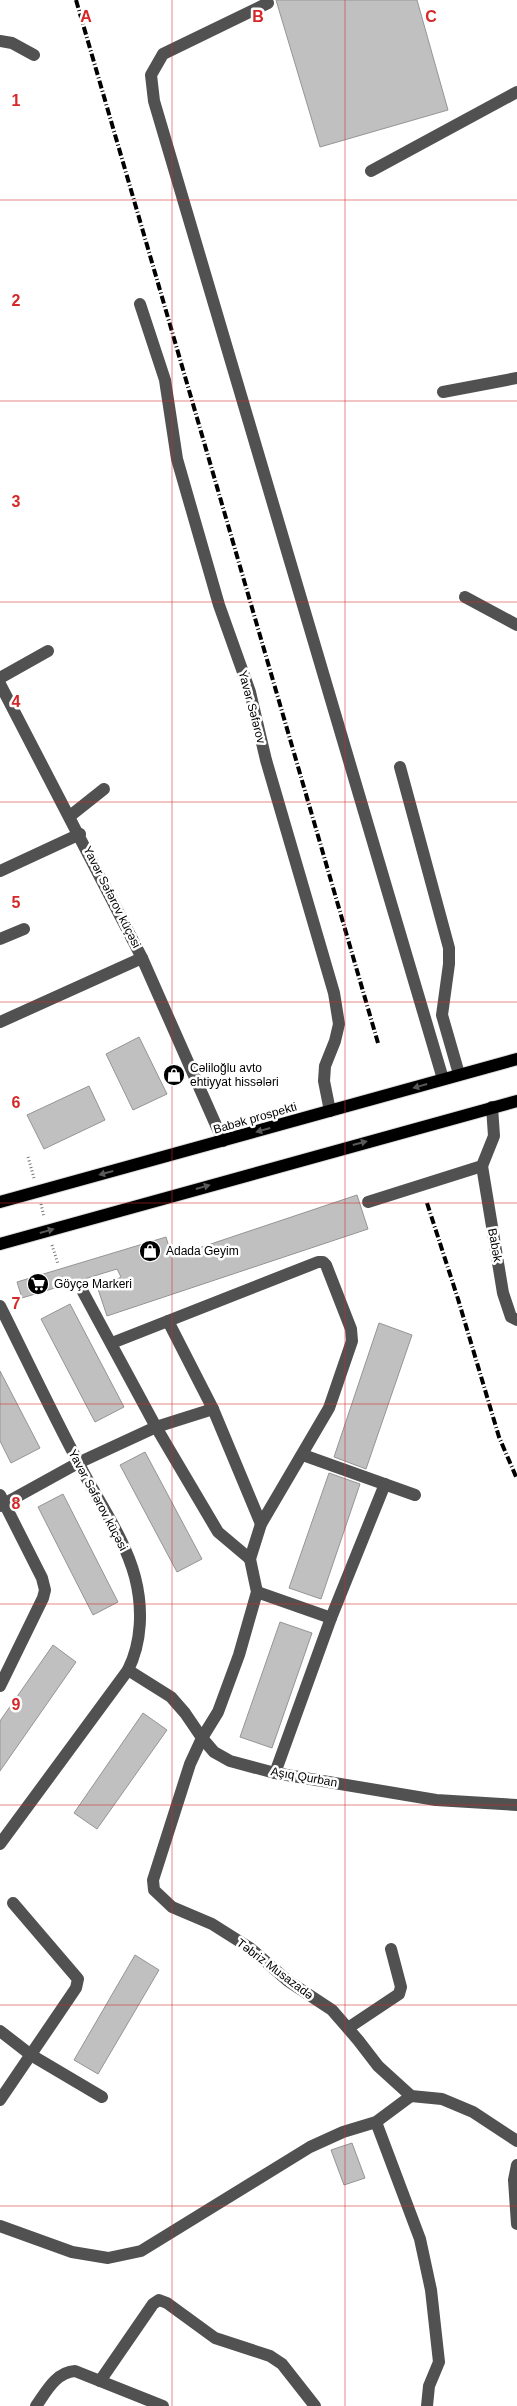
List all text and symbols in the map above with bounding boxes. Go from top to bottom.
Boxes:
text: A [80,8,92,25]
text: B [252,8,264,25]
text: C [425,8,437,25]
text: 1 [12,92,21,109]
text: 2 [12,292,21,309]
text: 3 [12,493,21,510]
street label: Yavər Səfərov [236,669,268,745]
text: 4 [12,693,21,710]
street label: Yavər Səfərov küçəsi [80,844,144,950]
text: 5 [12,894,21,911]
place label: Cəliloğlu avto ehtiyyat hissələri [190,1061,279,1089]
shop icon: Cəliloğlu avto ehtiyyat hissələri [162,1063,186,1087]
one-way arrow [412,1082,427,1090]
text: 6 [12,1094,21,1111]
street label: Babək prospekti [212,1099,298,1137]
one-way arrow [256,1127,271,1135]
one-way arrow [353,1139,368,1147]
one-way arrow [99,1169,114,1177]
one-way arrow [196,1182,211,1190]
one-way arrow [39,1226,54,1234]
street label: Babək [485,1227,505,1264]
shop icon: Adada Geyim [138,1239,162,1263]
place label: Adada Geyim [166,1244,239,1258]
supermarket icon: Göyçə Markeri [26,1272,50,1296]
place label: Göyçə Markeri [54,1277,132,1291]
text: 7 [12,1295,21,1312]
street label: Yavər Səfərov küçəsi [65,1447,131,1553]
text: 8 [12,1495,21,1512]
text: 9 [12,1696,21,1713]
street label: Aşıq Qurban [270,1764,338,1790]
street label: Təbriz Musazadə [234,1936,316,2002]

